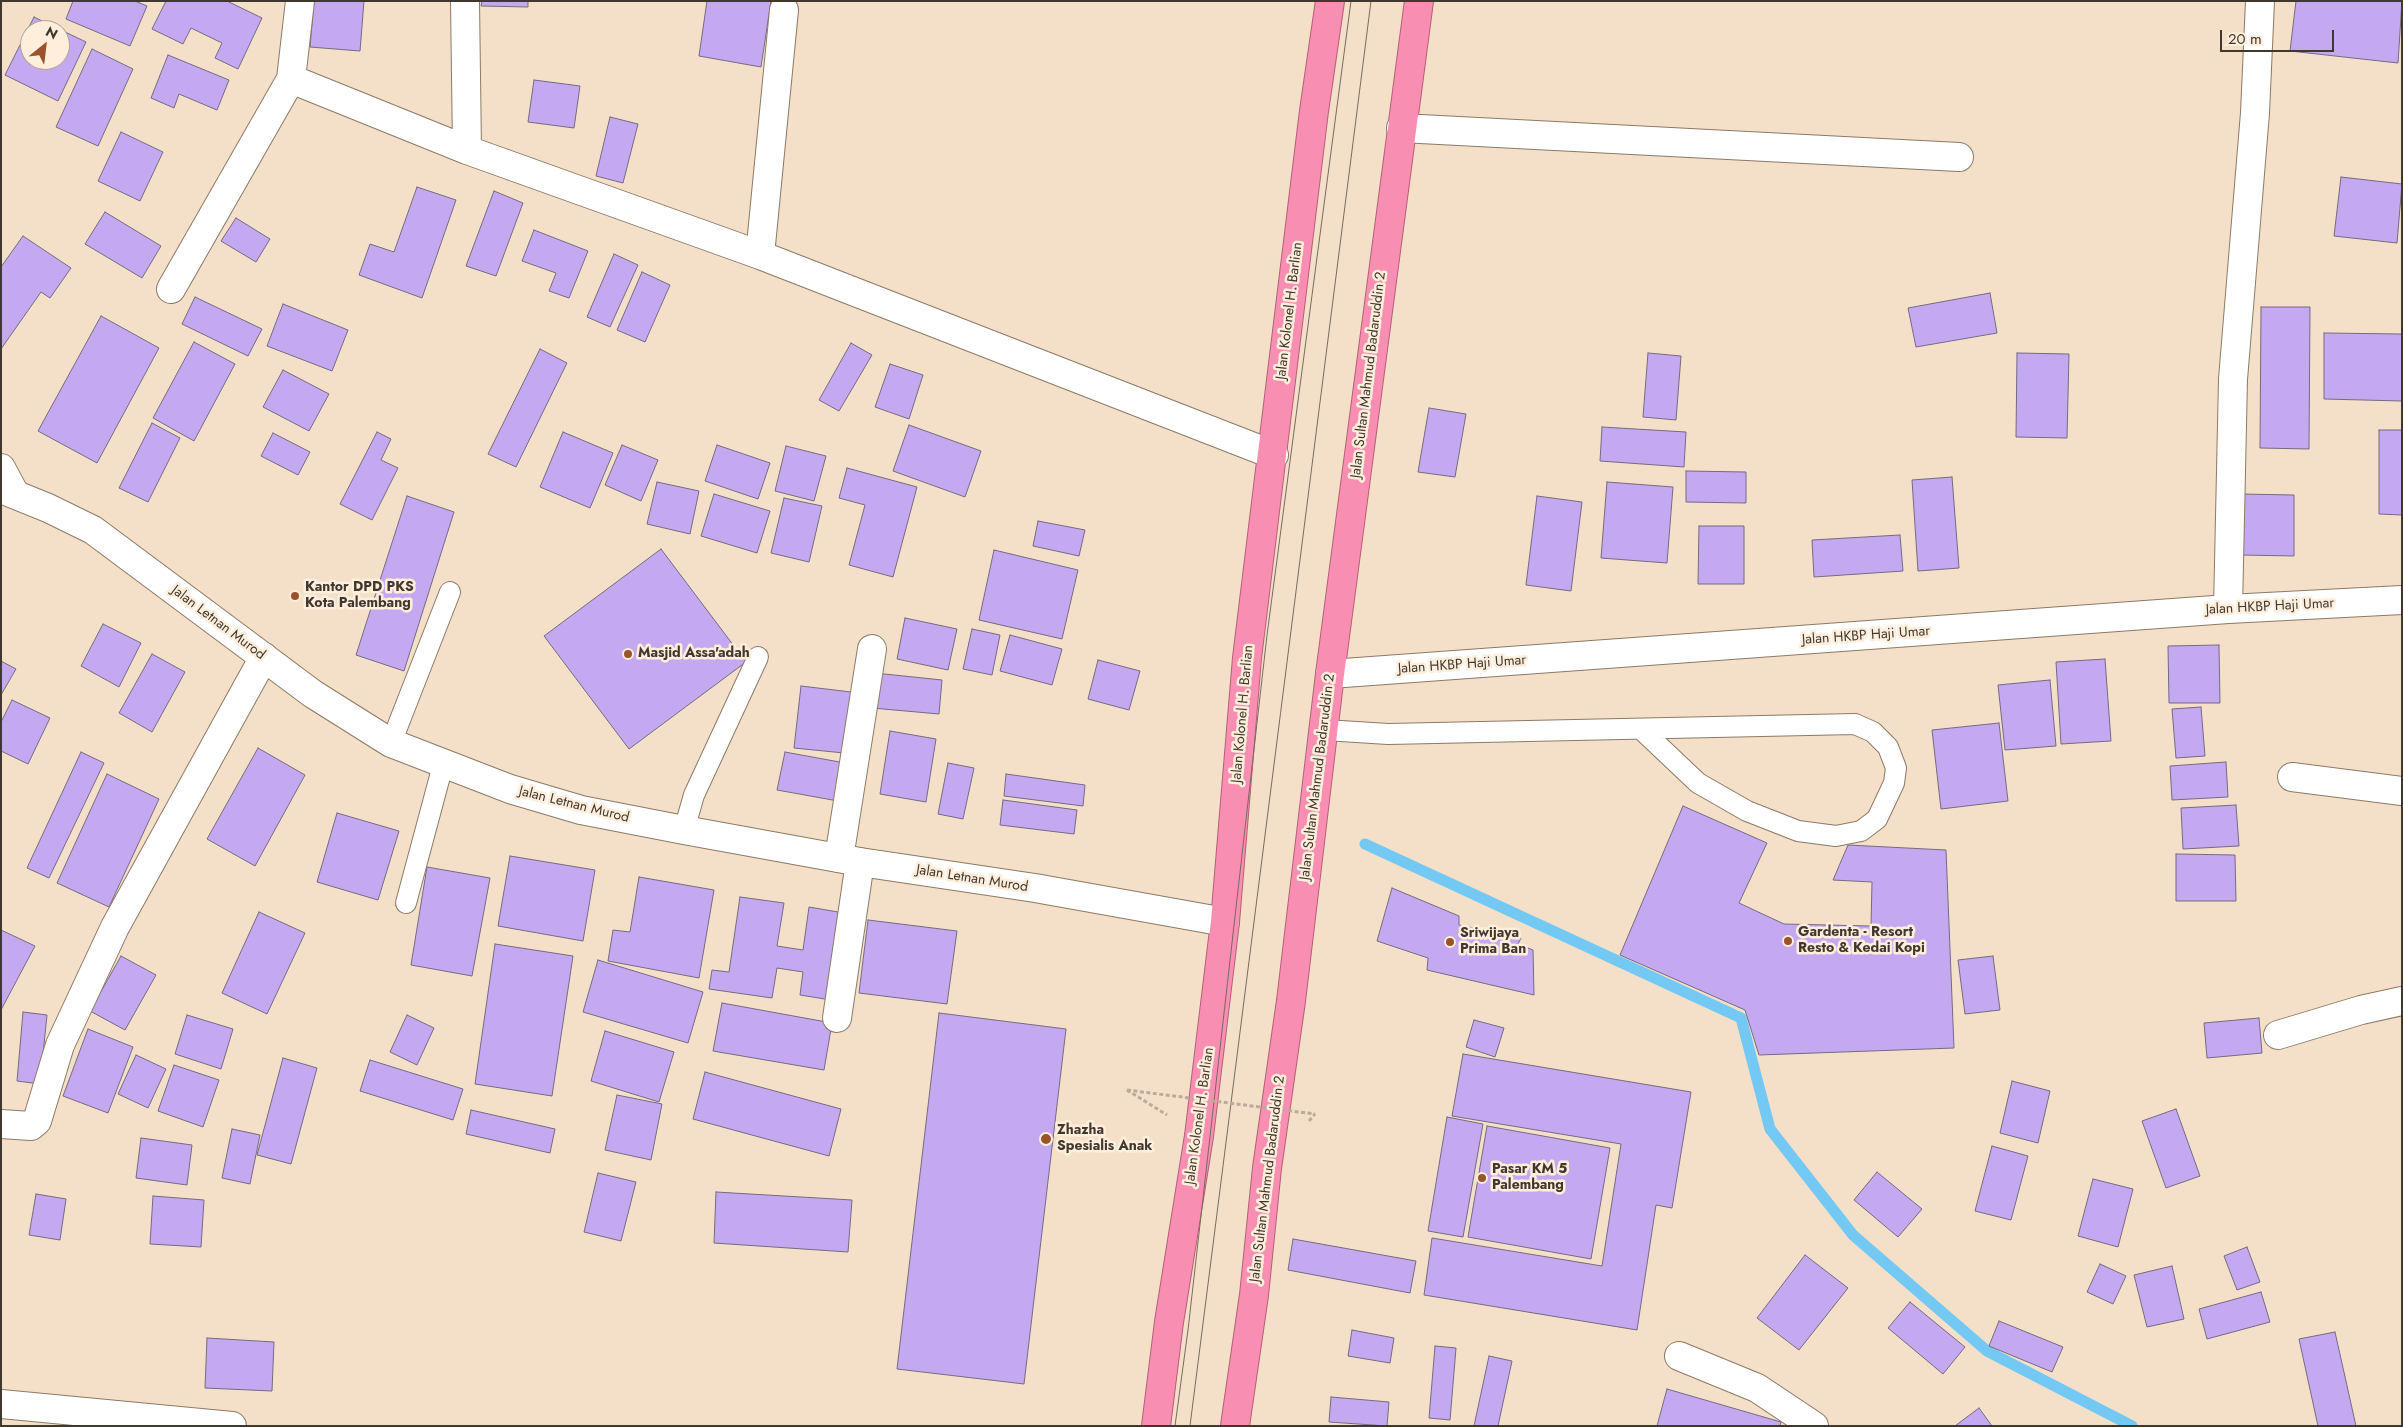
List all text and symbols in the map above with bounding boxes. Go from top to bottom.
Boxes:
north arrow [20,20,70,70]
scale bar [2223,20,2337,52]
text: N [42,21,62,44]
text: 20 m [2228,28,2262,50]
street label: Jalan Kolonel H. Barlian [1273,241,1307,381]
street label: Jalan Sultan Mahmud Badaruddin 2 [1348,271,1390,479]
place label: Kantor DPD PKS Kota Palembang [305,580,414,612]
street label: Jalan Letnan Murod [168,582,268,664]
marker: Kantor DPD PKS Kota Palembang [289,590,301,602]
street label: Jalan HKBP Haji Umar [2205,595,2335,619]
street label: Jalan HKBP Haji Umar [1801,623,1931,649]
street label: Jalan Kolonel H. Barlian [1229,644,1257,784]
place label: Masjid Assa'adah [638,646,750,662]
marker: Masjid Assa'adah [622,648,634,660]
street label: Jalan HKBP Haji Umar [1397,652,1527,678]
street label: Jalan Sultan Mahmud Badaruddin 2 [1297,673,1339,881]
street label: Jalan Letnan Murod [517,783,631,827]
street label: Jalan Letnan Murod [915,862,1029,896]
place label: Gardenta - Resort Resto & Kedai Kopi [1798,925,1925,958]
place label: Sriwijaya Prima Ban [1460,926,1526,959]
marker: Gardenta - Resort Resto & Kedai Kopi [1782,935,1794,947]
marker: Sriwijaya Prima Ban [1444,936,1456,948]
street label: Jalan Kolonel H. Barlian [1182,1046,1218,1186]
street label: Jalan Sultan Mahmud Badaruddin 2 [1247,1075,1289,1283]
place label: Zhazha Spesialis Anak [1057,1123,1152,1156]
marker: Zhazha Spesialis Anak [1039,1132,1053,1146]
place label: Pasar KM 5 Palembang [1492,1162,1567,1194]
marker: Pasar KM 5 Palembang [1476,1172,1488,1184]

